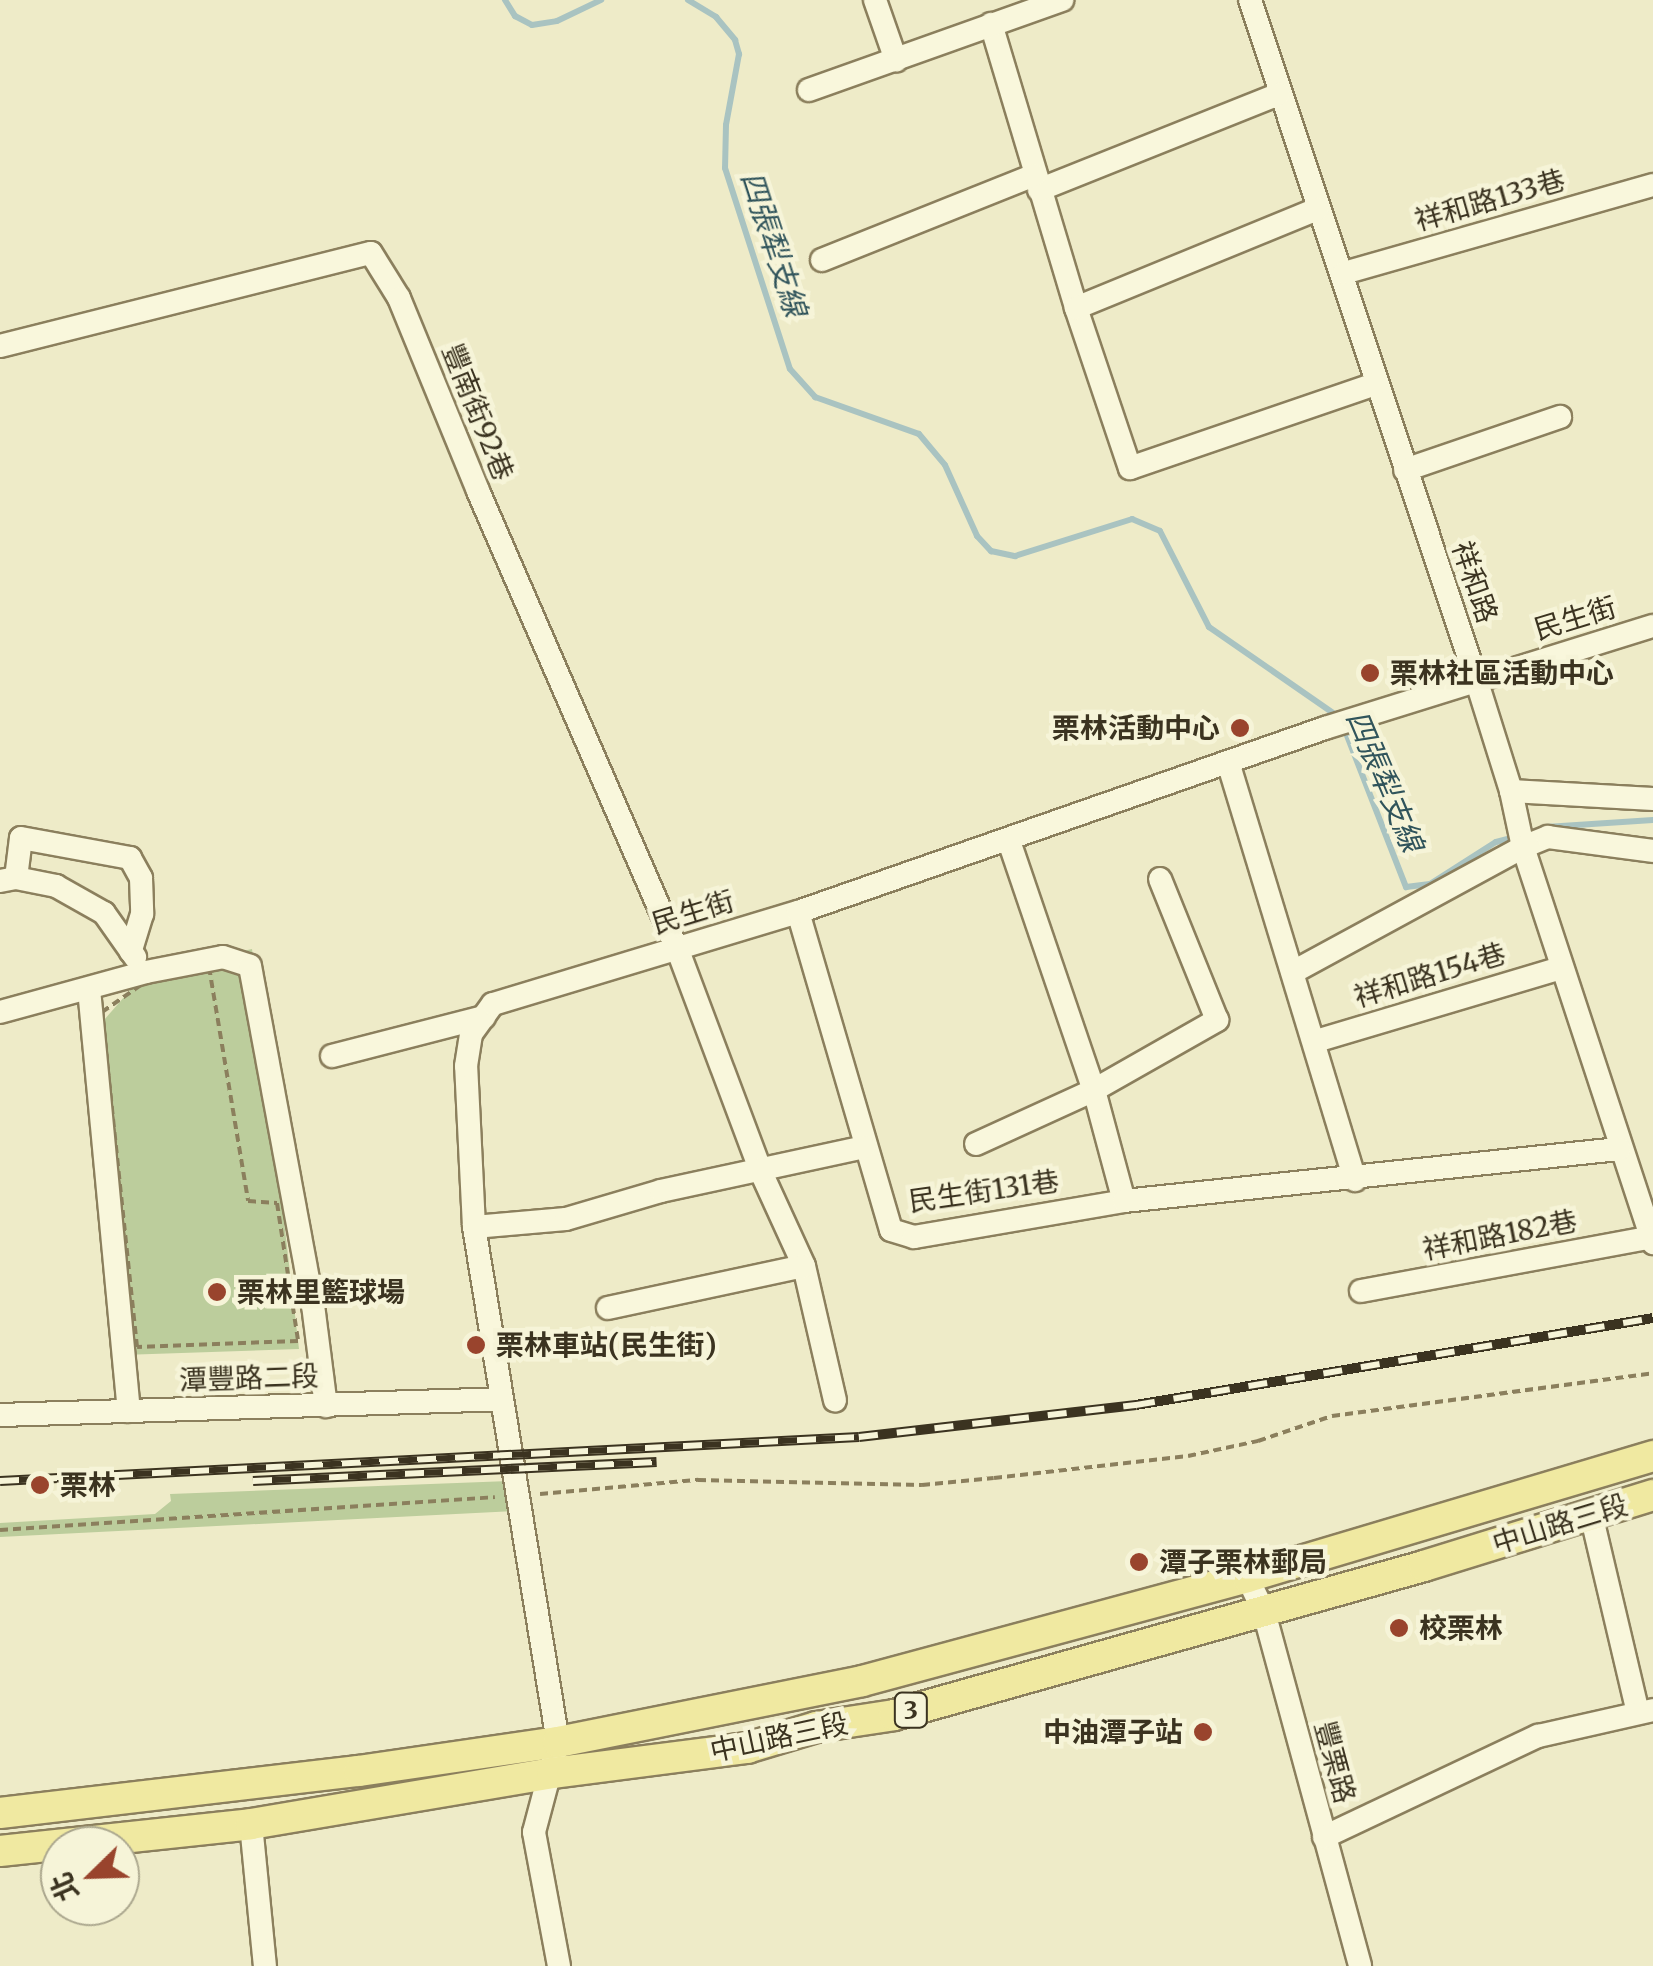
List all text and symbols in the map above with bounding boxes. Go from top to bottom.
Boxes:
street label: 祥和路133巷 [1411,163,1569,237]
water label: 四張犁支線 [734,167,814,321]
street label: 豐南街92巷 [435,339,521,485]
street label: 祥和路 [1445,537,1505,627]
street label: 民生街 [1530,590,1620,646]
place label: 栗林社區活動中心 [1390,656,1614,690]
marker: 栗林社區活動中心 [1359,662,1381,684]
water label: 四張犁支線 [1339,705,1431,857]
place label: 栗林活動中心 [1052,711,1220,745]
marker: 栗林活動中心 [1229,717,1251,739]
street label: 民生街 [648,884,738,940]
street label: 祥和路154巷 [1350,936,1510,1014]
street label: 民生街131巷 [907,1164,1061,1218]
street label: 祥和路182巷 [1420,1204,1580,1266]
place label: 栗林里籃球場 [237,1275,405,1309]
marker: 栗林里籃球場 [206,1281,228,1303]
place label: 栗林車站(民生街) [496,1328,717,1362]
marker: 栗林車站(民生街) [465,1334,487,1356]
street label: 潭豐路二段 [178,1359,320,1397]
place label: 栗林 [60,1468,116,1502]
marker: 栗林 [29,1474,51,1496]
street label: 中山路三段 [1488,1487,1632,1561]
place label: 潭子栗林郵局 [1159,1545,1327,1579]
marker: 潭子栗林郵局 [1128,1551,1150,1573]
place label: 校栗林 [1419,1611,1503,1645]
marker: 校栗林 [1388,1617,1410,1639]
road number: 3 [894,1690,928,1730]
street label: 中山路三段 [707,1706,851,1768]
place label: 中油潭子站 [1043,1715,1183,1749]
street label: 豐栗路 [1308,1717,1362,1807]
marker: 中油潭子站 [1192,1721,1214,1743]
north arrow [40,1826,140,1926]
text: 北 [42,1867,86,1907]

